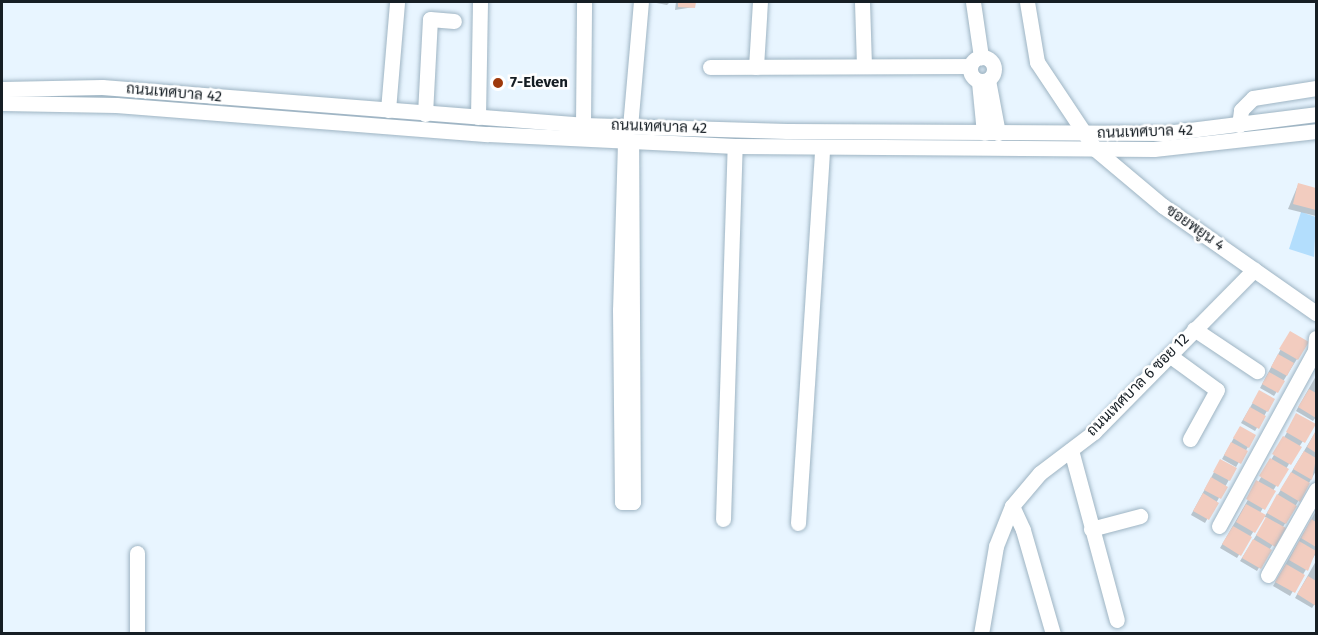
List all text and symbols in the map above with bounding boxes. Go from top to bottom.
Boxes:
place label: 7-Eleven [510,74,568,92]
marker: 7-Eleven [491,76,505,90]
street label: ถนนเทศบาล 42 [125,80,223,106]
street label: ถนนเทศบาล 42 [611,116,707,138]
street label: ถนนเทศบาล 42 [1097,121,1193,143]
street label: ซอยพยูน 4 [1162,201,1228,255]
street label: ถนนเทศบาล 6 ซอย 12 [1083,330,1193,440]

